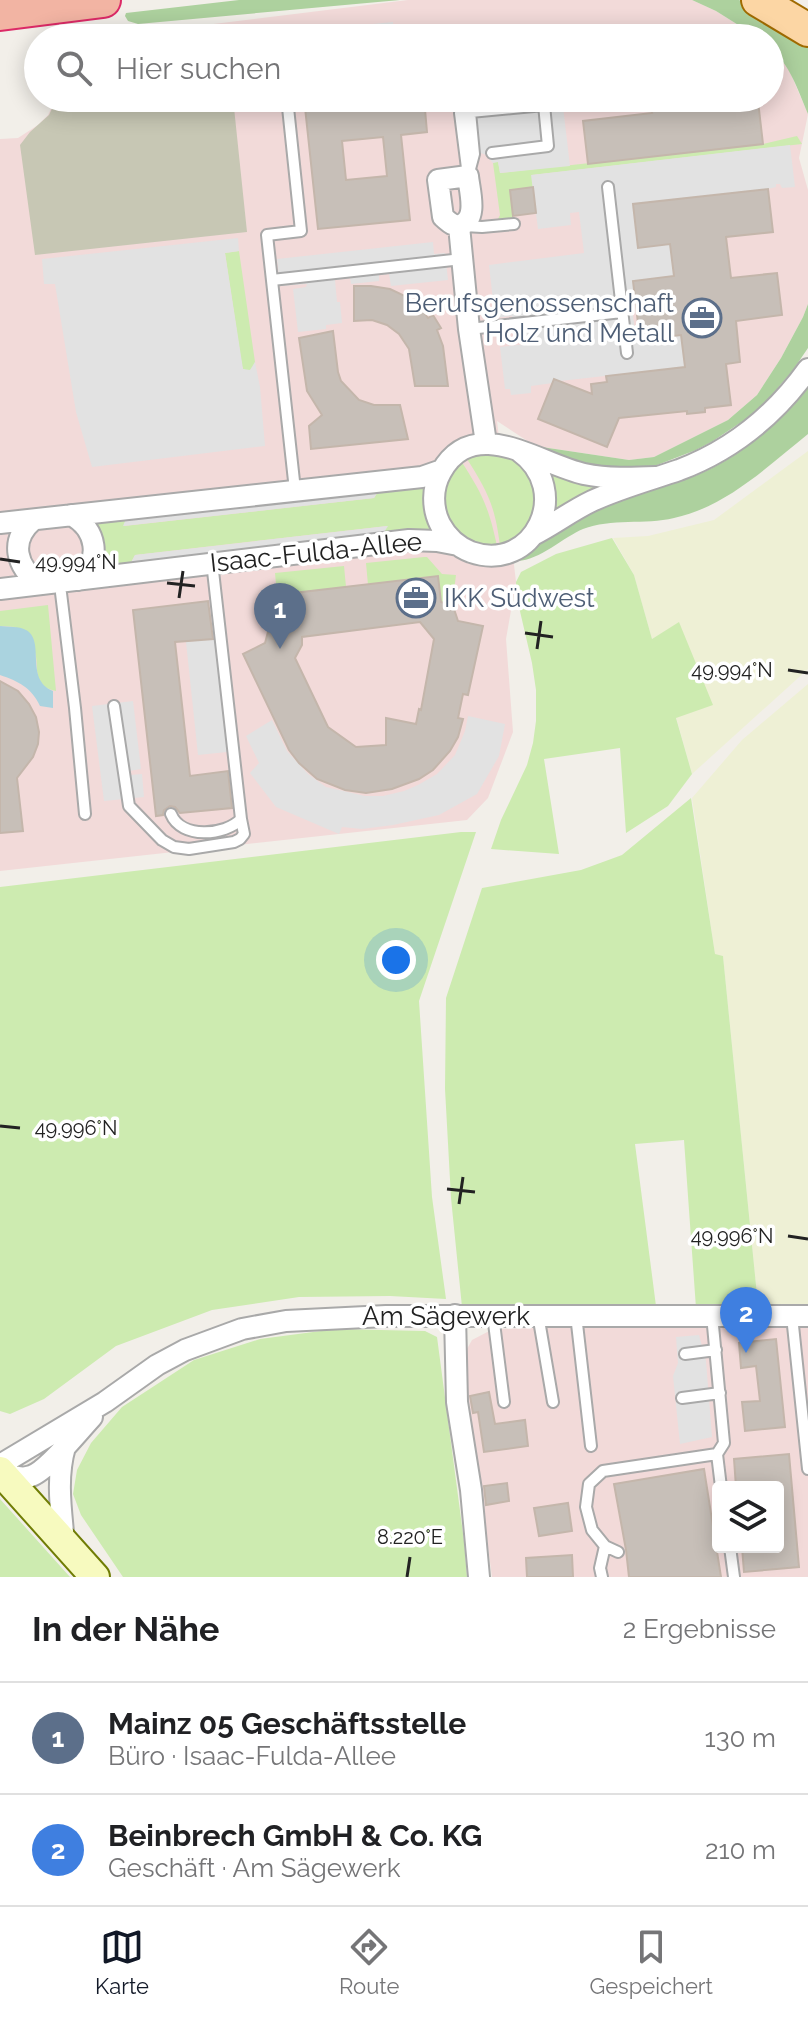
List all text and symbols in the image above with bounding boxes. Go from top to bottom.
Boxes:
search box [24,24,784,112]
icon: search [52,46,96,90]
text: Hier suchen [116,51,281,86]
place label: Berufsgenossenschaft Holz und Metall [405,288,675,348]
office icon: Berufsgenossenschaft Holz und Metall [681,297,723,339]
street label: Isaac-Fulda-Allee [209,526,423,578]
text: 49.994°N [35,550,117,574]
office icon: IKK Südwest [395,577,437,619]
pin: 1 [254,583,306,649]
place label: IKK Südwest [444,583,595,613]
text: 49.994°N [691,658,773,682]
your location [376,940,416,980]
text: 49.996°N [35,1116,117,1140]
text: 49.996°N [691,1224,773,1248]
pin: 2 [720,1287,772,1353]
street label: Am Sägewerk [362,1301,530,1331]
map controls [712,1481,784,1553]
button: layers [712,1481,784,1553]
text: 8.220°E [377,1525,443,1549]
text: In der Nähe [32,1609,219,1649]
text: 2 Ergebnisse [623,1614,776,1644]
text: Mainz 05 Geschäftsstelle [108,1706,466,1741]
text: 1 [52,1723,64,1753]
text: 130 m [705,1723,776,1753]
text: Büro · Isaac-Fulda-Allee [108,1741,396,1771]
text: Beinbrech GmbH & Co. KG [108,1818,482,1853]
text: 2 [51,1835,65,1865]
text: 210 m [705,1835,776,1865]
text: Geschäft · Am Sägewerk [108,1853,400,1883]
tab: Karte [95,1925,149,1999]
tab: Route [339,1925,399,1999]
tab: Gespeichert [589,1925,713,1999]

